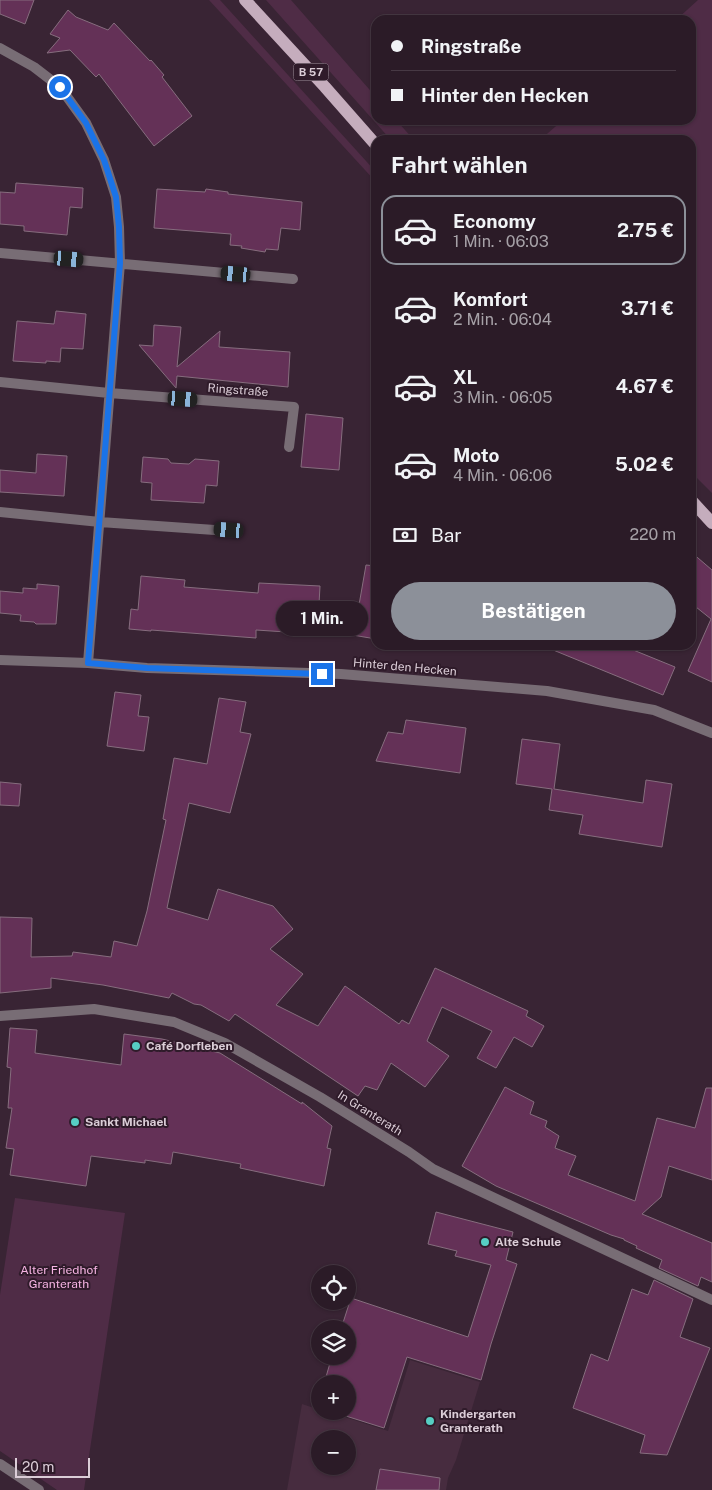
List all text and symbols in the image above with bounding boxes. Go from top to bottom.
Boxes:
text: Ringstraße [421,35,521,57]
road number: B 57 [294,64,328,80]
route start [49,76,71,98]
text: Hinter den Hecken [421,84,589,106]
text: Fahrt wählen [391,152,528,178]
icon: car [393,208,438,253]
text: Economy [453,210,536,232]
text: 2.75 € [617,219,674,241]
text: 1 Min. · 06:03 [453,232,549,251]
car [53,250,84,268]
car [220,265,251,283]
icon: car [393,286,438,331]
text: Komfort [453,288,528,310]
text: 3.71 € [621,297,674,319]
text: 2 Min. · 06:04 [453,310,552,329]
icon: car [393,364,438,409]
text: XL [453,366,478,388]
text: 4.67 € [616,375,674,397]
street label: Ringstraße [207,381,269,399]
text: 3 Min. · 06:05 [453,388,553,407]
car [167,390,198,408]
icon: car [393,442,438,487]
text: Moto [453,444,499,466]
text: 5.02 € [615,453,674,475]
text: 4 Min. · 06:06 [453,466,552,485]
car [213,521,244,539]
icon: cash [391,521,419,549]
text: Bar [431,524,462,546]
text: 220 m [629,525,676,544]
button: Bestätigen [391,582,676,640]
callout: 1 Min. [276,602,368,636]
text: 1 Min. [300,609,344,628]
street label: Hinter den Hecken [353,655,457,679]
route end [311,663,333,685]
place label: Café Dorfleben [146,1039,233,1053]
marker: Café Dorfleben [130,1040,142,1052]
street label: In Granterath [335,1088,405,1138]
place label: Sankt Michael [85,1115,167,1129]
marker: Sankt Michael [69,1116,81,1128]
place label: Alte Schule [495,1235,561,1249]
marker: Alte Schule [479,1236,491,1248]
park label: Alter Friedhof Granterath [20,1263,98,1291]
map controls [311,1265,356,1475]
button: locate [311,1265,356,1310]
button: layers [311,1320,356,1365]
button: + [311,1375,356,1420]
place label: Kindergarten Granterath [440,1407,516,1435]
marker: Kindergarten Granterath [424,1415,436,1427]
button: − [311,1430,356,1475]
scale bar [15,1455,90,1478]
text: 20 m [22,1459,54,1475]

